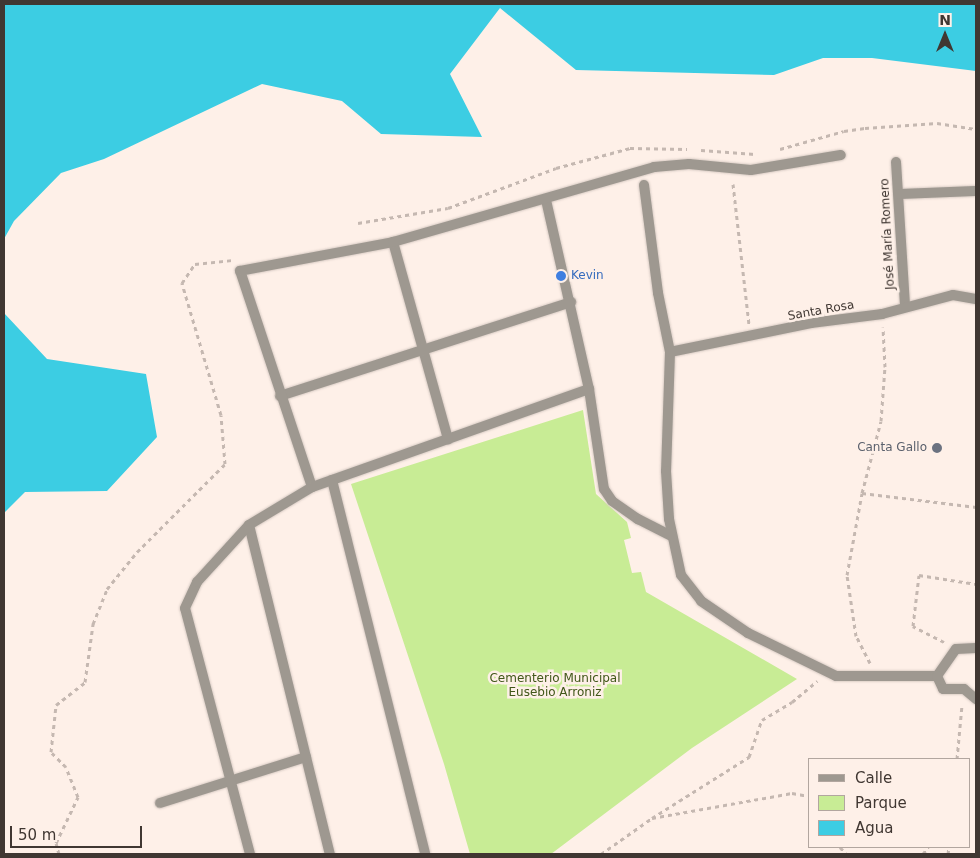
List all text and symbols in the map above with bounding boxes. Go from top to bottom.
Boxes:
north arrow [920,10,970,60]
text: N [939,12,951,28]
street label: José María Romero [878,178,898,290]
place label: Kevin [571,269,604,283]
marker: Kevin [555,270,567,282]
street label: Santa Rosa [787,298,855,324]
place label: Canta Gallo [857,441,927,455]
marker: Canta Gallo [931,442,943,454]
park label: Cementerio Municipal Eusebio Arroniz [489,672,621,700]
legend [808,758,970,848]
text: Calle [855,769,892,787]
text: Parque [855,794,907,812]
scale bar [12,816,145,848]
text: Agua [855,819,893,837]
text: 50 m [18,826,56,844]

